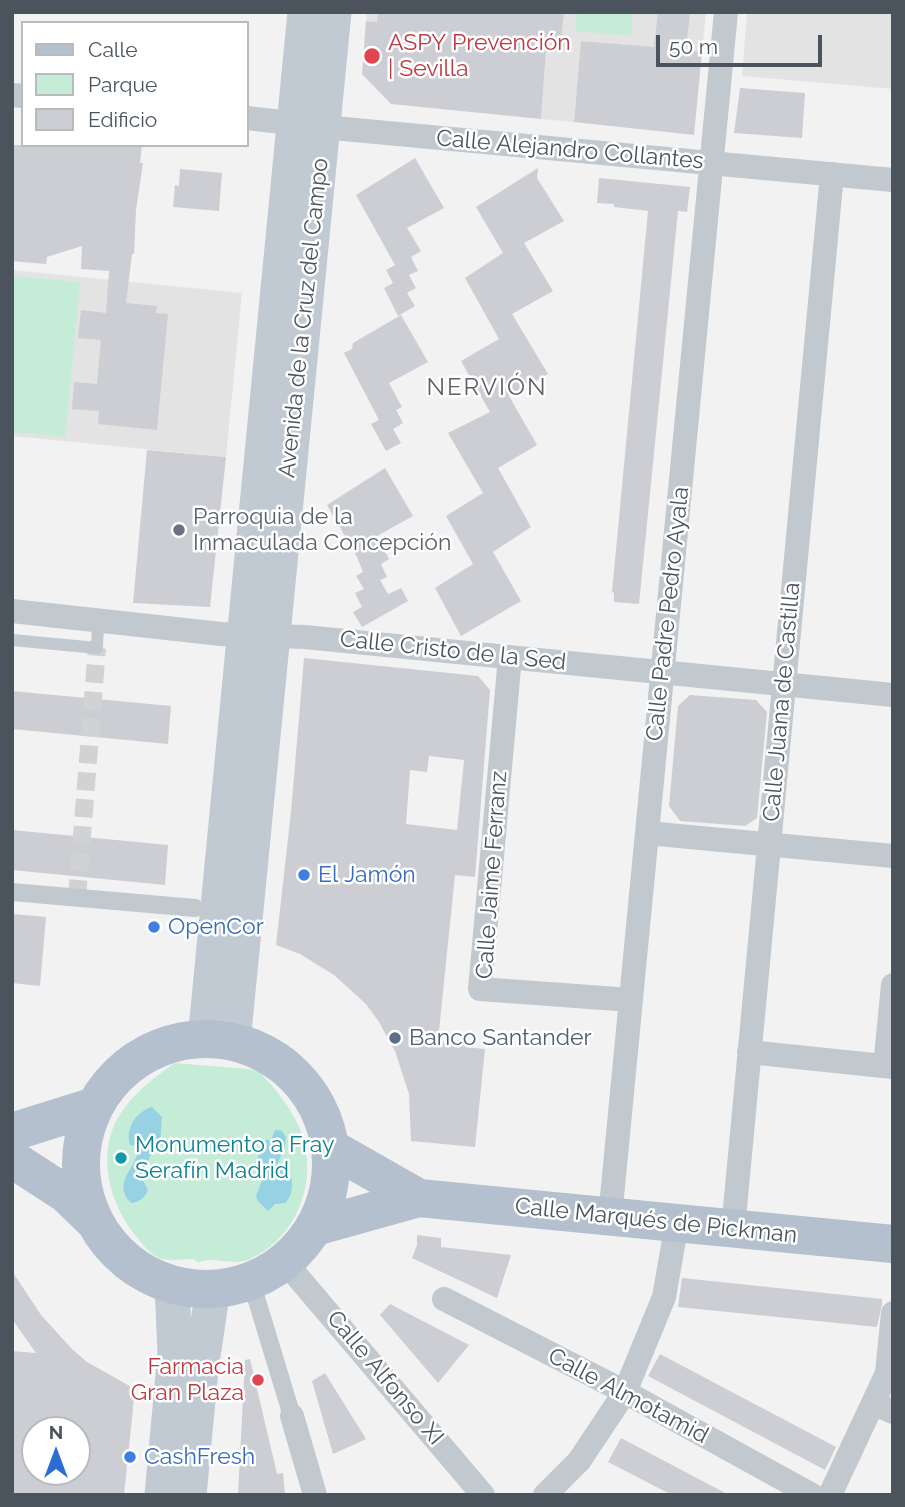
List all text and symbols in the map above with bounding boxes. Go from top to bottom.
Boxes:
legend [21,21,248,147]
scale bar [660,21,826,65]
place label: ASPY Prevención | Sevilla [388,29,571,83]
text: 50 m [669,34,718,59]
text: Calle [88,37,138,62]
marker: ASPY Prevención | Sevilla [362,46,382,66]
text: Parque [88,72,157,97]
text: Edificio [88,107,157,132]
street label: Calle Alejandro Collantes [435,125,705,175]
street label: Avenida de la Cruz del Campo [273,157,335,479]
district label: NERVIÓN [427,374,547,402]
street label: Calle Padre Pedro Ayala [641,485,695,743]
place label: Parroquia de la Inmaculada Concepción [193,503,451,557]
marker: Parroquia de la Inmaculada Concepción [171,522,187,538]
street label: Calle Juana de Castilla [758,581,806,823]
street label: Calle Cristo de la Sed [339,625,567,677]
street label: Calle Jaime Ferranz [471,770,513,980]
place label: El Jamón [318,861,416,889]
marker: El Jamón [296,867,312,883]
place label: OpenCor [168,913,264,941]
marker: OpenCor [146,919,162,935]
place label: Banco Santander [409,1024,592,1052]
marker: Banco Santander [387,1030,403,1046]
place label: Monumento a Fray Serafín Madrid [135,1131,334,1185]
marker: Monumento a Fray Serafín Madrid [113,1150,129,1166]
street label: Calle Marqués de Pickman [513,1192,799,1250]
street label: Calle Alfonso XI [321,1305,449,1451]
street label: Calle Almotamid [543,1342,713,1450]
place label: Farmacia Gran Plaza [131,1353,244,1407]
marker: Farmacia Gran Plaza [250,1372,266,1388]
north arrow [21,1416,91,1486]
text: N [49,1421,63,1443]
place label: CashFresh [144,1443,255,1471]
marker: CashFresh [122,1449,138,1465]

